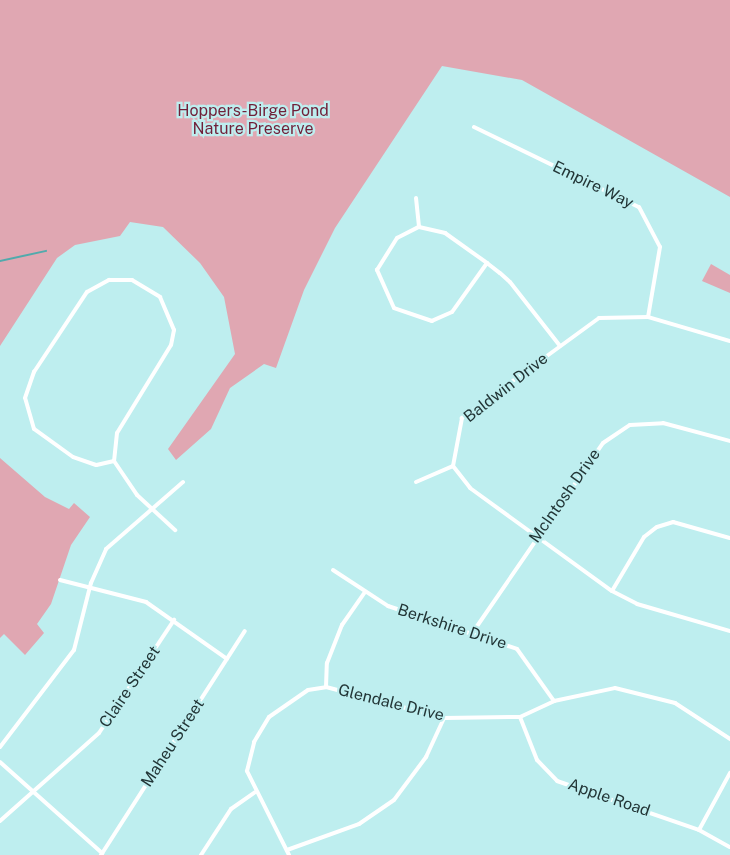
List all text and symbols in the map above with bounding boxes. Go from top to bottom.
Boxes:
park label: Hoppers-Birge Pond Nature Preserve [177,101,329,139]
street label: Empire Way [549,157,637,213]
street label: Baldwin Drive [460,349,552,427]
street label: McIntosh Drive [525,445,605,547]
street label: Berkshire Drive [395,600,509,654]
street label: Claire Street [96,642,164,732]
street label: Glendale Drive [336,681,446,725]
street label: Maheu Street [137,695,209,791]
street label: Apple Road [565,775,653,821]

